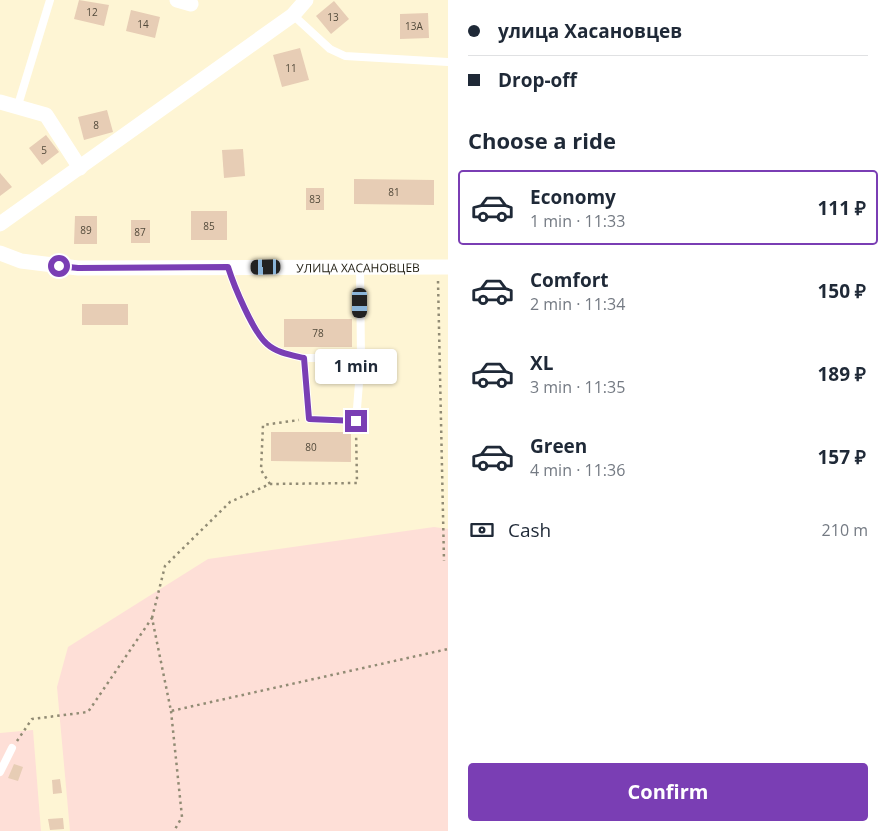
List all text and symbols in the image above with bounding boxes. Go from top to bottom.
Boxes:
house number: 12 [86,5,98,19]
house number: 13 [327,10,339,24]
house number: 14 [137,17,149,31]
text: улица Хасановцев [498,18,682,44]
house number: 13А [405,19,424,33]
house number: 11 [285,61,297,75]
text: Drop-off [498,67,577,93]
house number: 8 [93,118,99,132]
text: Choose a ride [468,125,616,155]
house number: 5 [41,143,47,157]
text: Economy [530,184,616,210]
house number: 81 [388,185,400,199]
icon: car [470,185,515,230]
house number: 83 [309,192,321,206]
text: 111 ₽ [817,195,866,221]
text: 1 min · 11:33 [530,210,625,232]
house number: 85 [203,219,215,233]
house number: 89 [80,223,92,237]
house number: 87 [134,225,146,239]
route start [48,255,70,277]
car [250,259,281,275]
street label: УЛИЦА ХАСАНОВЦЕВ [296,259,420,276]
text: Comfort [530,267,609,293]
icon: car [470,268,515,313]
text: 150 ₽ [817,278,866,304]
car [352,288,367,318]
text: 2 min · 11:34 [530,293,625,315]
house number: 78 [312,326,324,340]
callout: 1 min [315,348,397,384]
text: XL [530,350,553,376]
icon: car [470,351,515,396]
text: 1 min [334,355,378,377]
text: 189 ₽ [817,361,866,387]
text: 3 min · 11:35 [530,376,625,398]
route end [345,410,367,432]
text: Green [530,433,587,459]
icon: car [470,434,515,479]
house number: 80 [305,440,317,454]
text: 157 ₽ [817,444,866,470]
text: 4 min · 11:36 [530,459,625,481]
icon: cash [468,516,496,544]
text: Cash [508,517,551,543]
text: 210 m [822,519,868,541]
button: Confirm [468,763,868,821]

